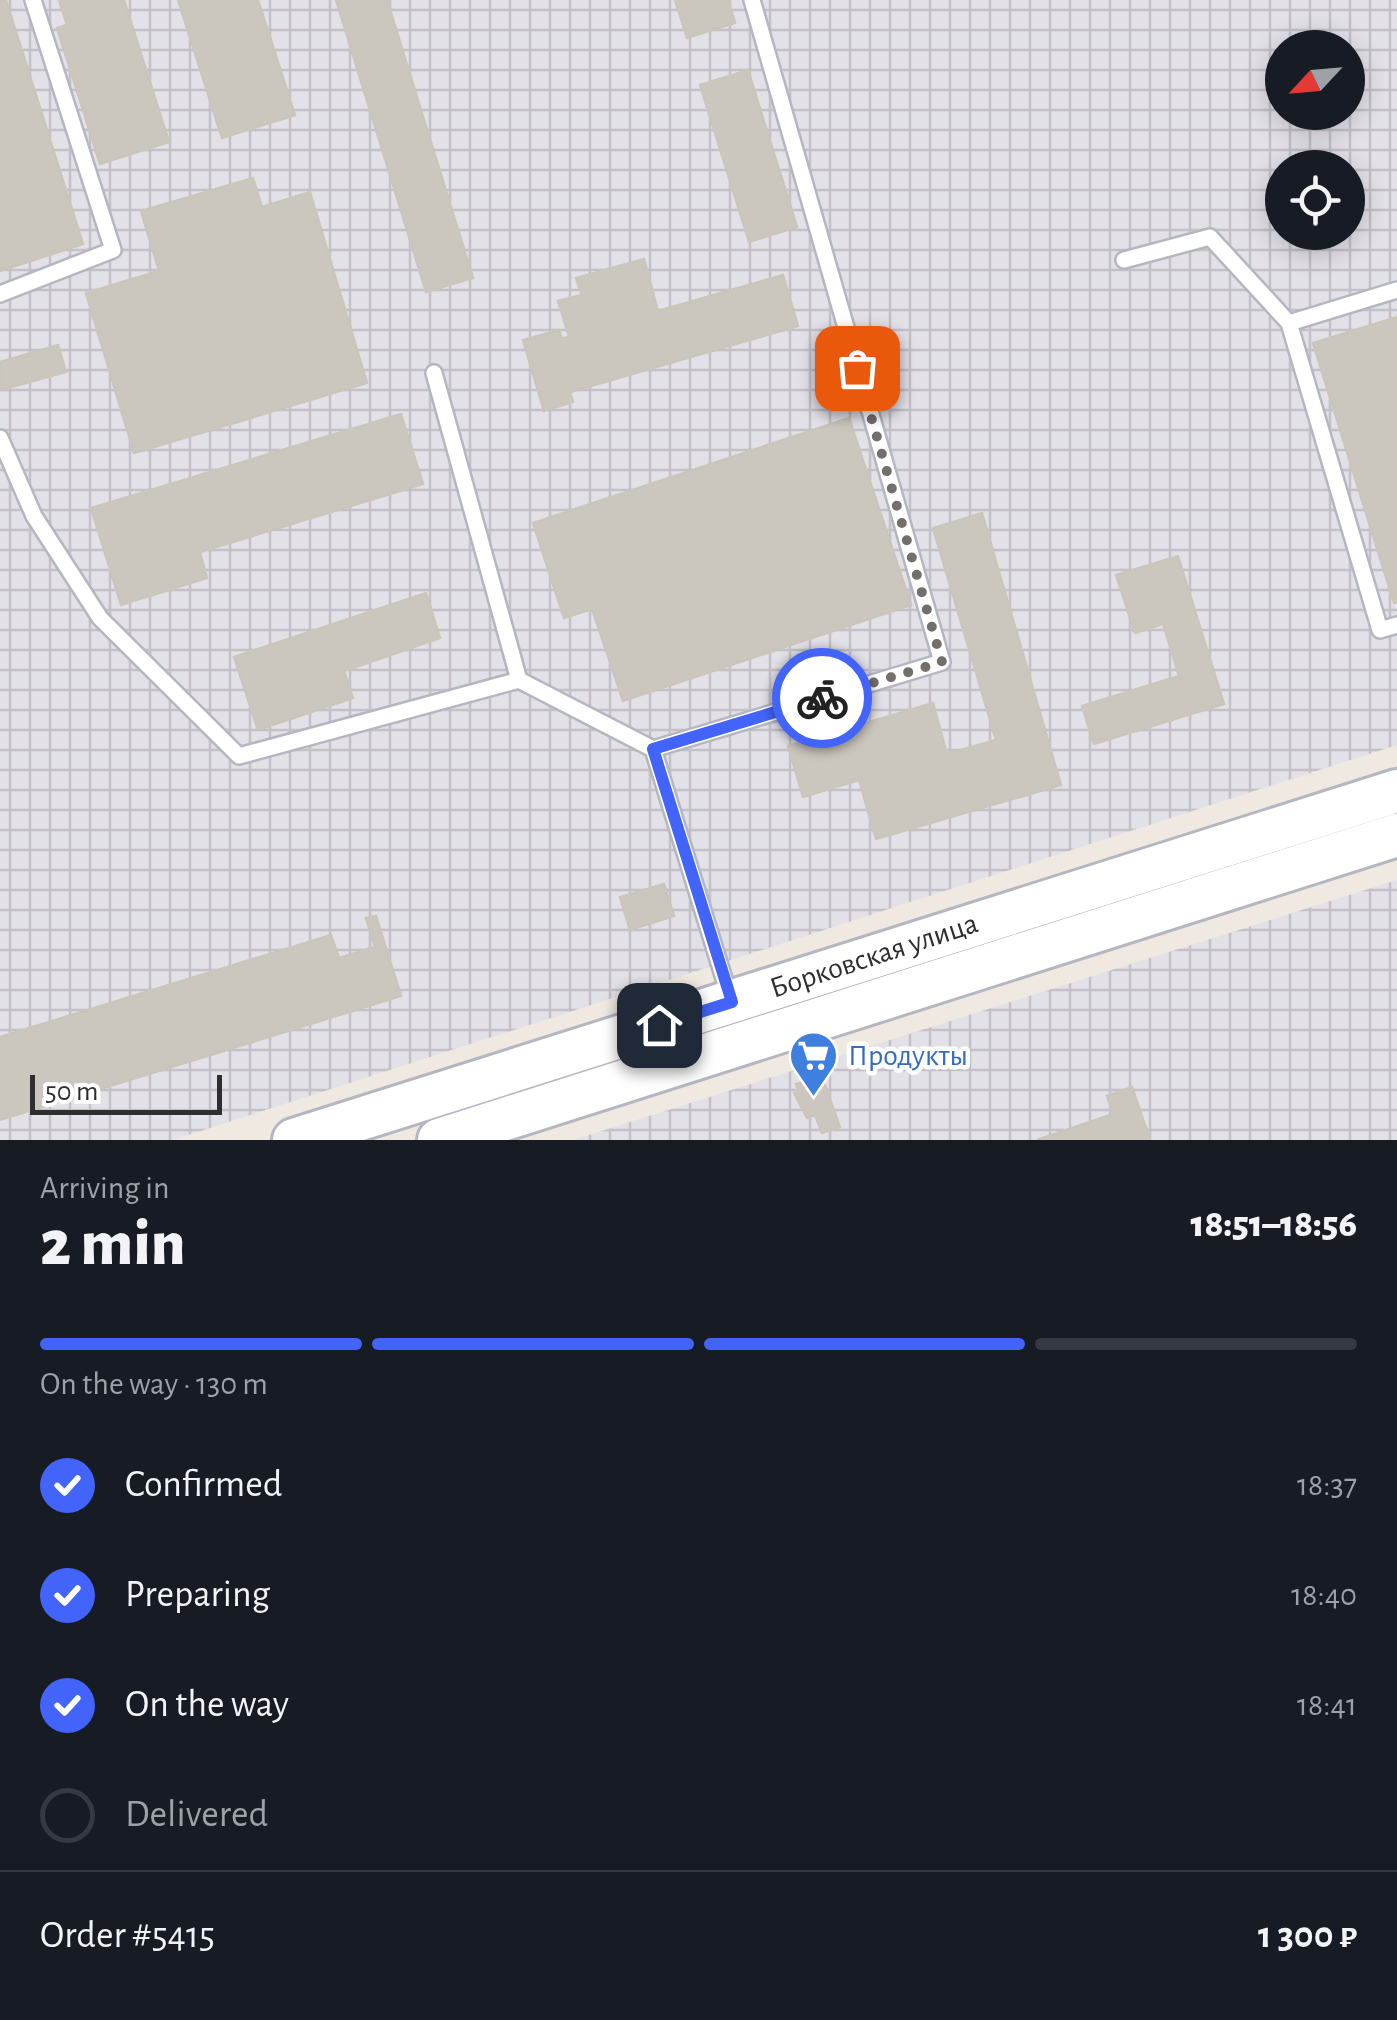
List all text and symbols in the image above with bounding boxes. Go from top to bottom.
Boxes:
north arrow [1265,30,1365,130]
map controls [1265,30,1365,250]
button: locate [1265,150,1365,250]
pin [815,326,900,411]
icon: bag [830,341,885,396]
courier [772,648,872,748]
icon: bike [795,671,850,726]
street label: Борковская улица [766,908,982,1004]
pin [617,983,702,1068]
icon: home [632,998,687,1053]
supermarket icon: Продукты [787,1030,839,1098]
place label: Продукты [848,1041,968,1071]
scale bar [30,1070,222,1114]
text: 50 m [45,1078,99,1106]
text: Arriving in [40,1172,169,1204]
text: 18:51–18:56 [1190,1206,1357,1244]
text: 2 min [40,1212,186,1277]
text: On the way · 130 m [40,1368,268,1400]
icon: check [40,1458,95,1513]
text: Confirmed [125,1466,282,1504]
text: 18:37 [1297,1469,1357,1501]
icon: check [40,1568,95,1623]
text: Preparing [125,1576,270,1614]
text: 18:40 [1291,1579,1357,1611]
icon: check [40,1678,95,1733]
text: On the way [125,1686,289,1724]
text: 18:41 [1297,1689,1357,1721]
text: Delivered [125,1796,268,1834]
text: Order #5415 [40,1917,215,1955]
text: 1 300 ₽ [1258,1917,1357,1955]

